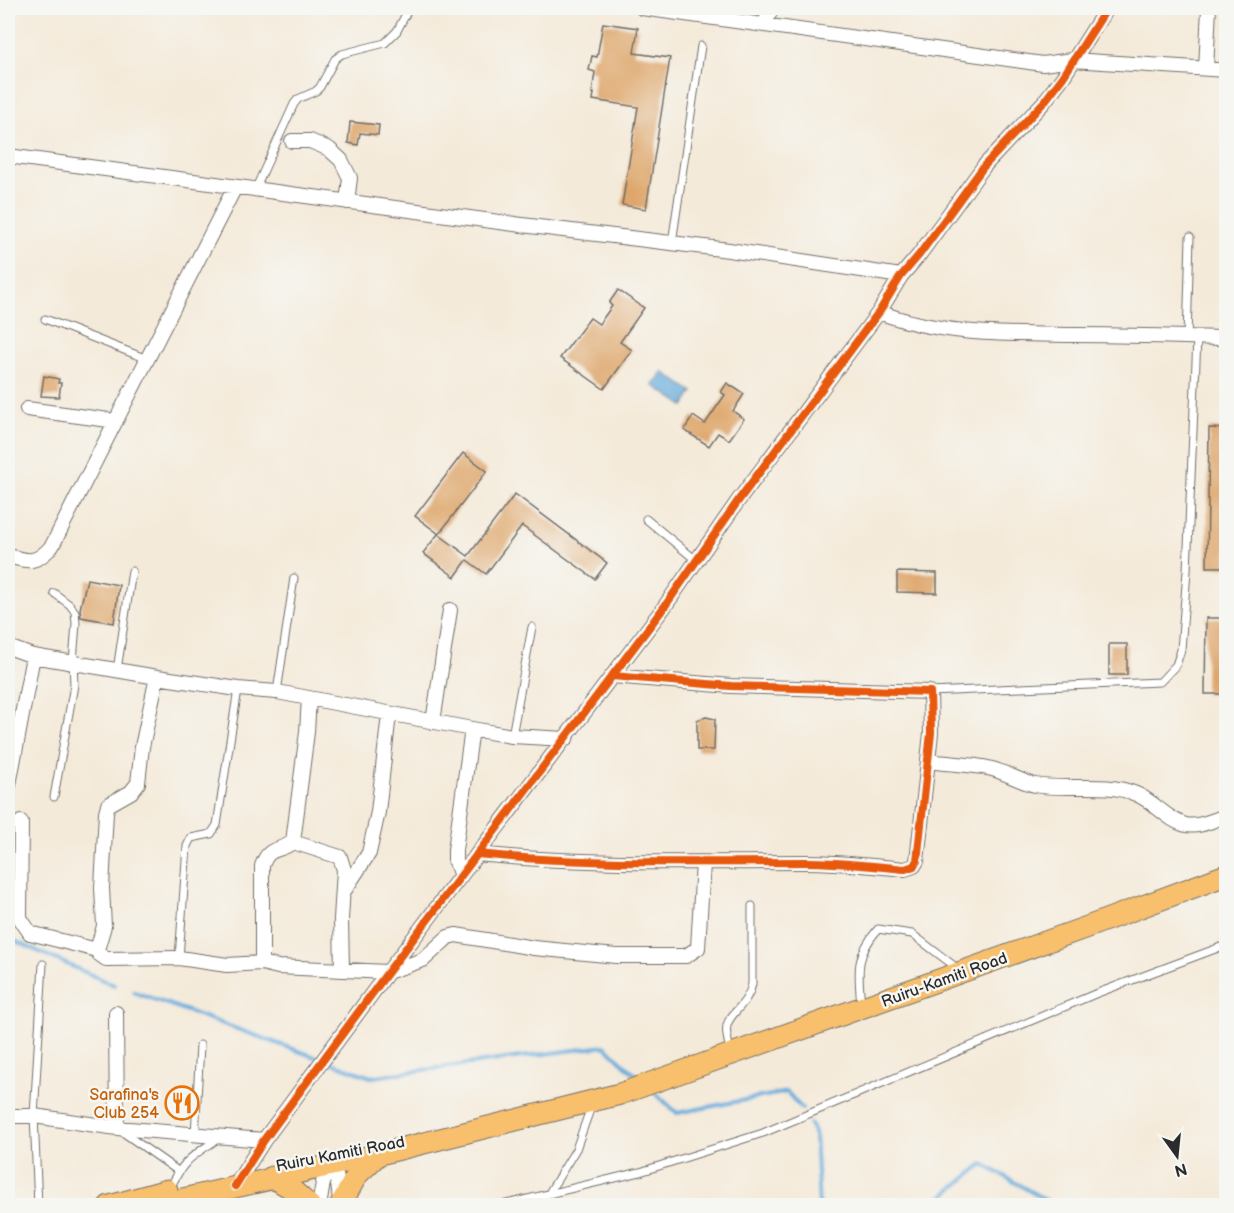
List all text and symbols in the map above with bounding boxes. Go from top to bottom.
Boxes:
street label: Ruiru-Kamiti Road [879,949,1010,1012]
restaurant icon: Sarafina's Club 254 [164,1085,200,1121]
place label: Sarafina's Club 254 [89,1086,159,1123]
north arrow [1147,1126,1207,1186]
street label: Ruiru Kamiti Road [274,1133,406,1176]
text: N [1172,1158,1189,1180]

